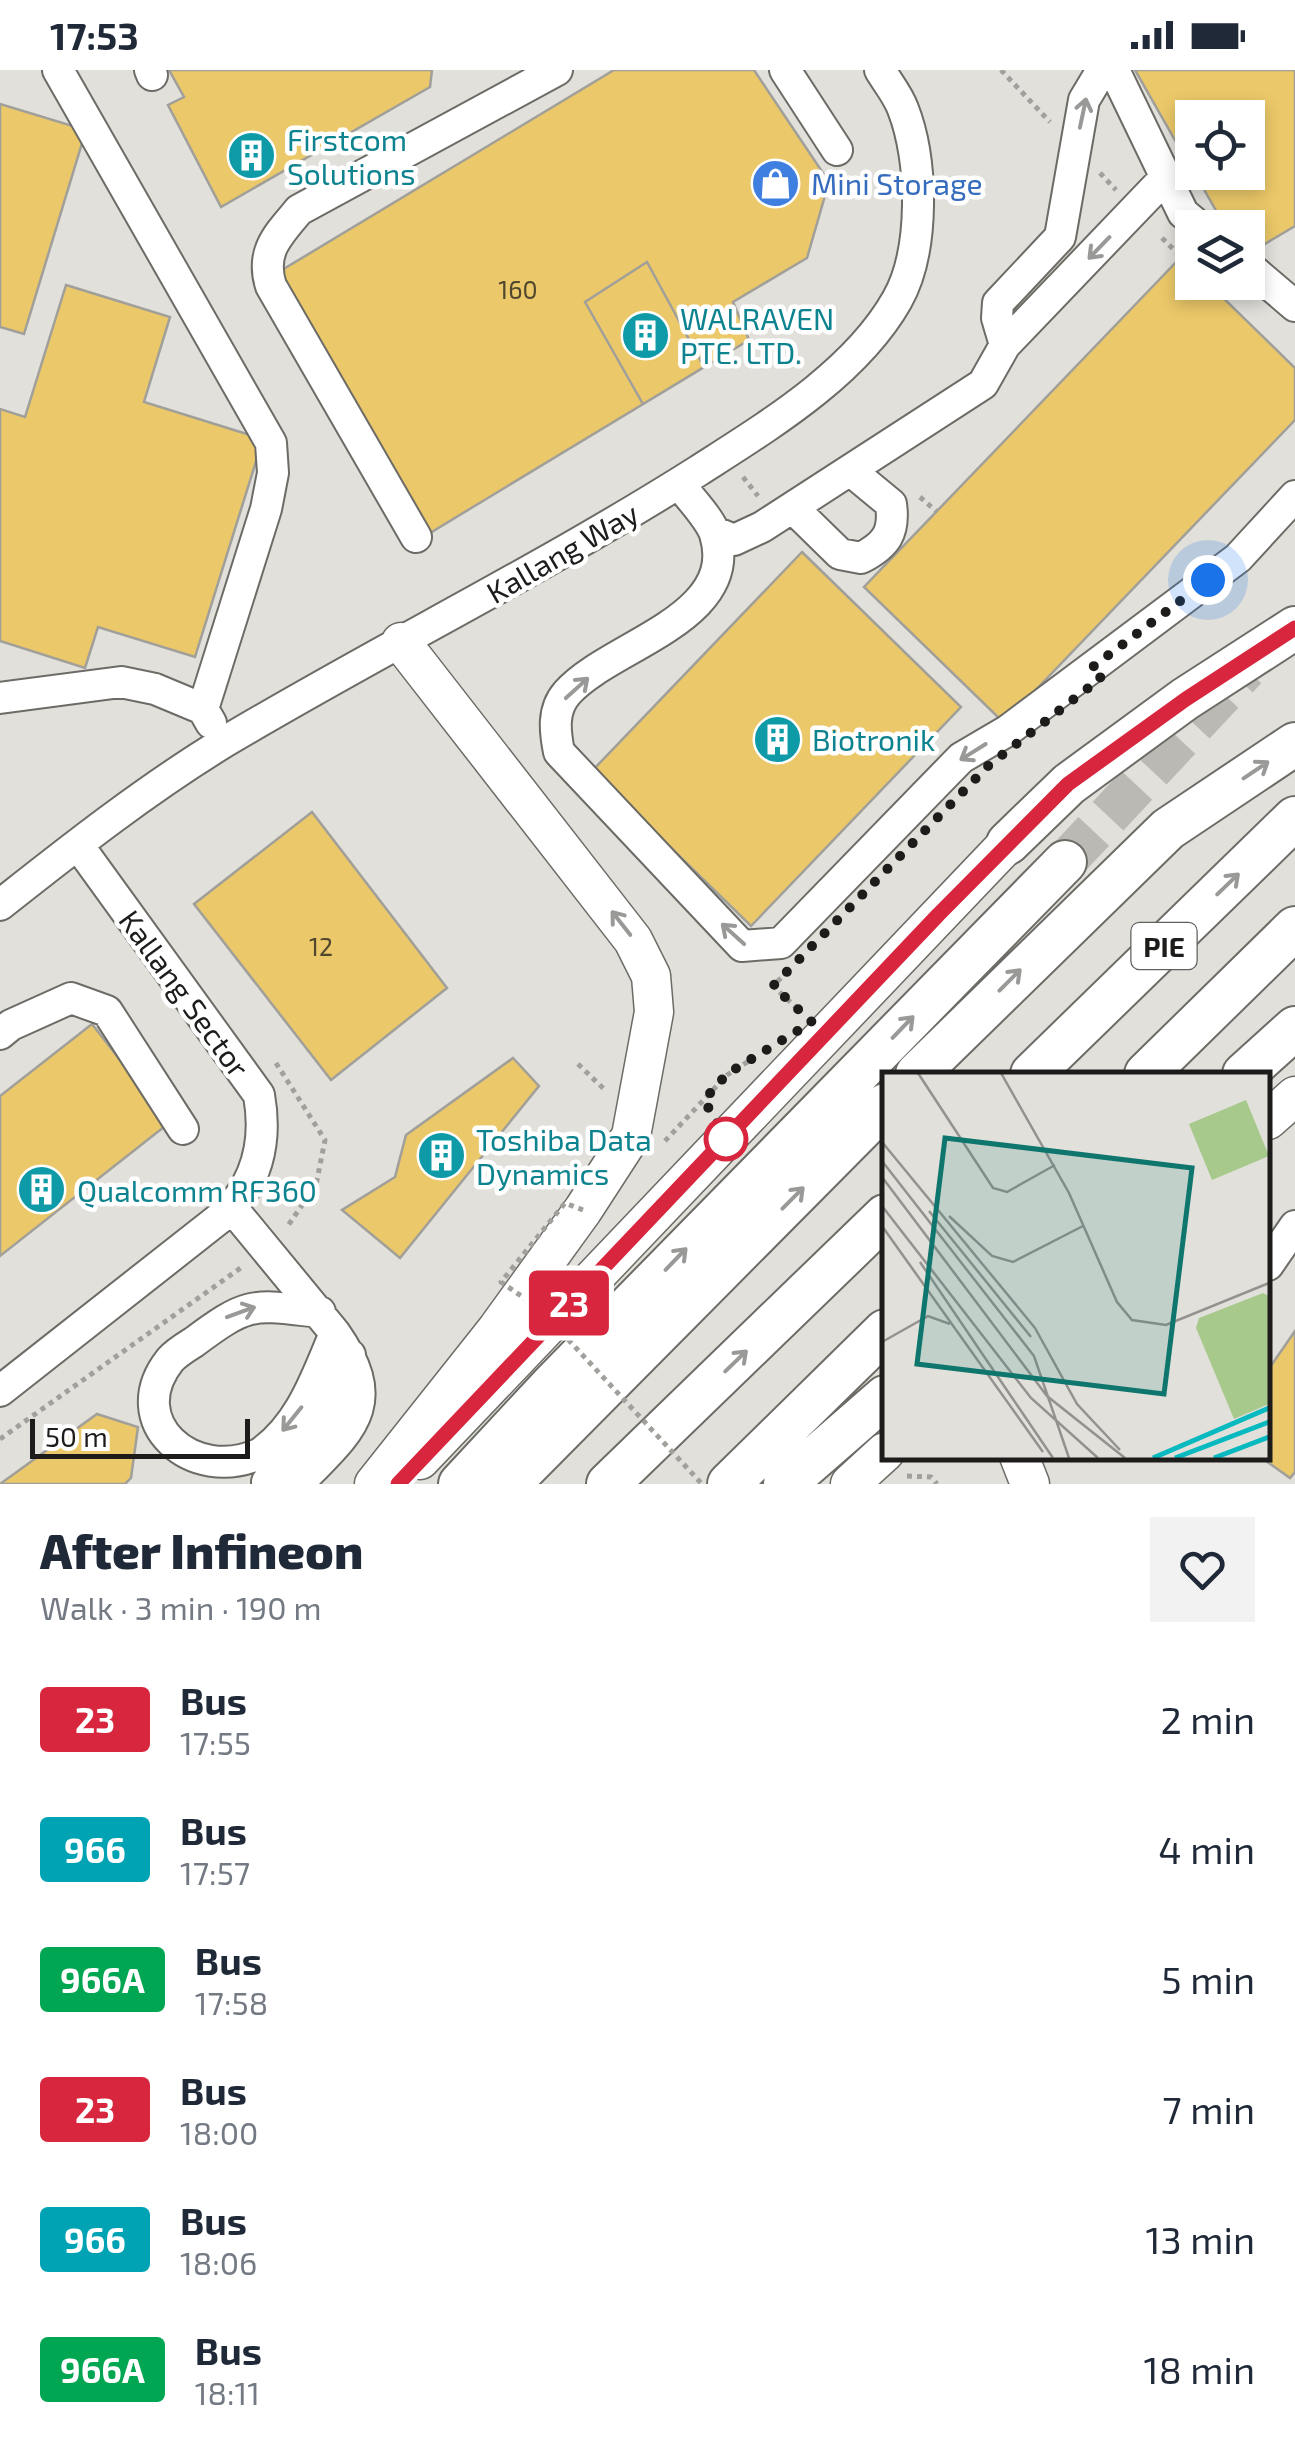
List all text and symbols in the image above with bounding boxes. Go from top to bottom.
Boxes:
text: 17:53 [50,12,139,58]
one-way arrow [1074,98,1093,130]
map controls [1175,100,1265,300]
button: locate [1175,100,1265,190]
place label: Firstcom Solutions [287,121,415,191]
building icon: Firstcom Solutions [226,130,278,182]
shop icon: Mini Storage [750,157,802,209]
place label: Mini Storage [811,165,983,201]
button: layers [1175,210,1265,300]
one-way arrow [1088,235,1111,260]
house number: 160 [498,274,538,304]
place label: WALRAVEN PTE. LTD. [680,300,834,370]
building icon: WALRAVEN PTE. LTD. [619,309,671,361]
street label: Kallang Way [480,494,644,610]
your location [1183,555,1233,605]
one-way arrow [563,677,589,700]
building icon: Biotronik [751,713,803,765]
place label: Biotronik [812,721,935,757]
one-way arrow [959,742,988,762]
one-way arrow [1242,759,1270,780]
one-way arrow [1215,873,1239,897]
street label: Kallang Sector [112,903,258,1083]
one-way arrow [610,911,632,937]
one-way arrow [720,923,746,946]
road number: PIE [1132,923,1196,969]
house number: 12 [309,931,333,961]
one-way arrow [998,969,1022,993]
one-way arrow [891,1015,915,1039]
inset map [882,1072,1270,1459]
unlabelled marker [705,1118,747,1160]
place label: Toshiba Data Dynamics [476,1121,652,1191]
building icon: Toshiba Data Dynamics [415,1130,467,1182]
building icon: Qualcomm RF360 [16,1164,68,1216]
place label: Qualcomm RF360 [77,1172,317,1208]
one-way arrow [780,1187,804,1211]
one-way arrow [664,1248,688,1272]
line badge: 23 [524,1270,614,1336]
text: 23 [549,1282,589,1324]
one-way arrow [225,1302,256,1320]
one-way arrow [723,1350,748,1373]
one-way arrow [281,1406,303,1432]
scale bar [30,1414,250,1458]
text: 50 m [45,1419,108,1453]
button: heart [1150,1517,1255,1622]
text: After Infineon [40,1521,363,1579]
text: Walk · 3 min · 190 m [40,1588,322,1626]
text: Bus [180,1677,247,1723]
text: 2 min [1160,1696,1255,1742]
text: 23 [75,1698,115,1740]
text: 17:55 [180,1723,251,1761]
text: Bus [180,1807,247,1853]
text: 4 min [1158,1826,1255,1872]
text: 966 [64,1828,126,1870]
text: 17:57 [180,1853,250,1891]
text: Bus [195,1937,262,1983]
text: 5 min [1161,1956,1255,2002]
text: 966A [60,1958,145,2000]
text: 17:58 [195,1983,268,2021]
text: Bus [180,2067,247,2113]
text: 7 min [1162,2086,1255,2132]
text: 23 [75,2088,115,2130]
text: 18:00 [180,2113,258,2151]
text: Bus [180,2197,247,2243]
text: 13 min [1145,2216,1255,2262]
text: 966 [64,2218,126,2260]
text: 18:06 [180,2243,257,2281]
text: Bus [195,2327,262,2373]
text: 18 min [1144,2346,1255,2392]
text: 966A [60,2348,145,2390]
text: 18:11 [195,2373,260,2411]

